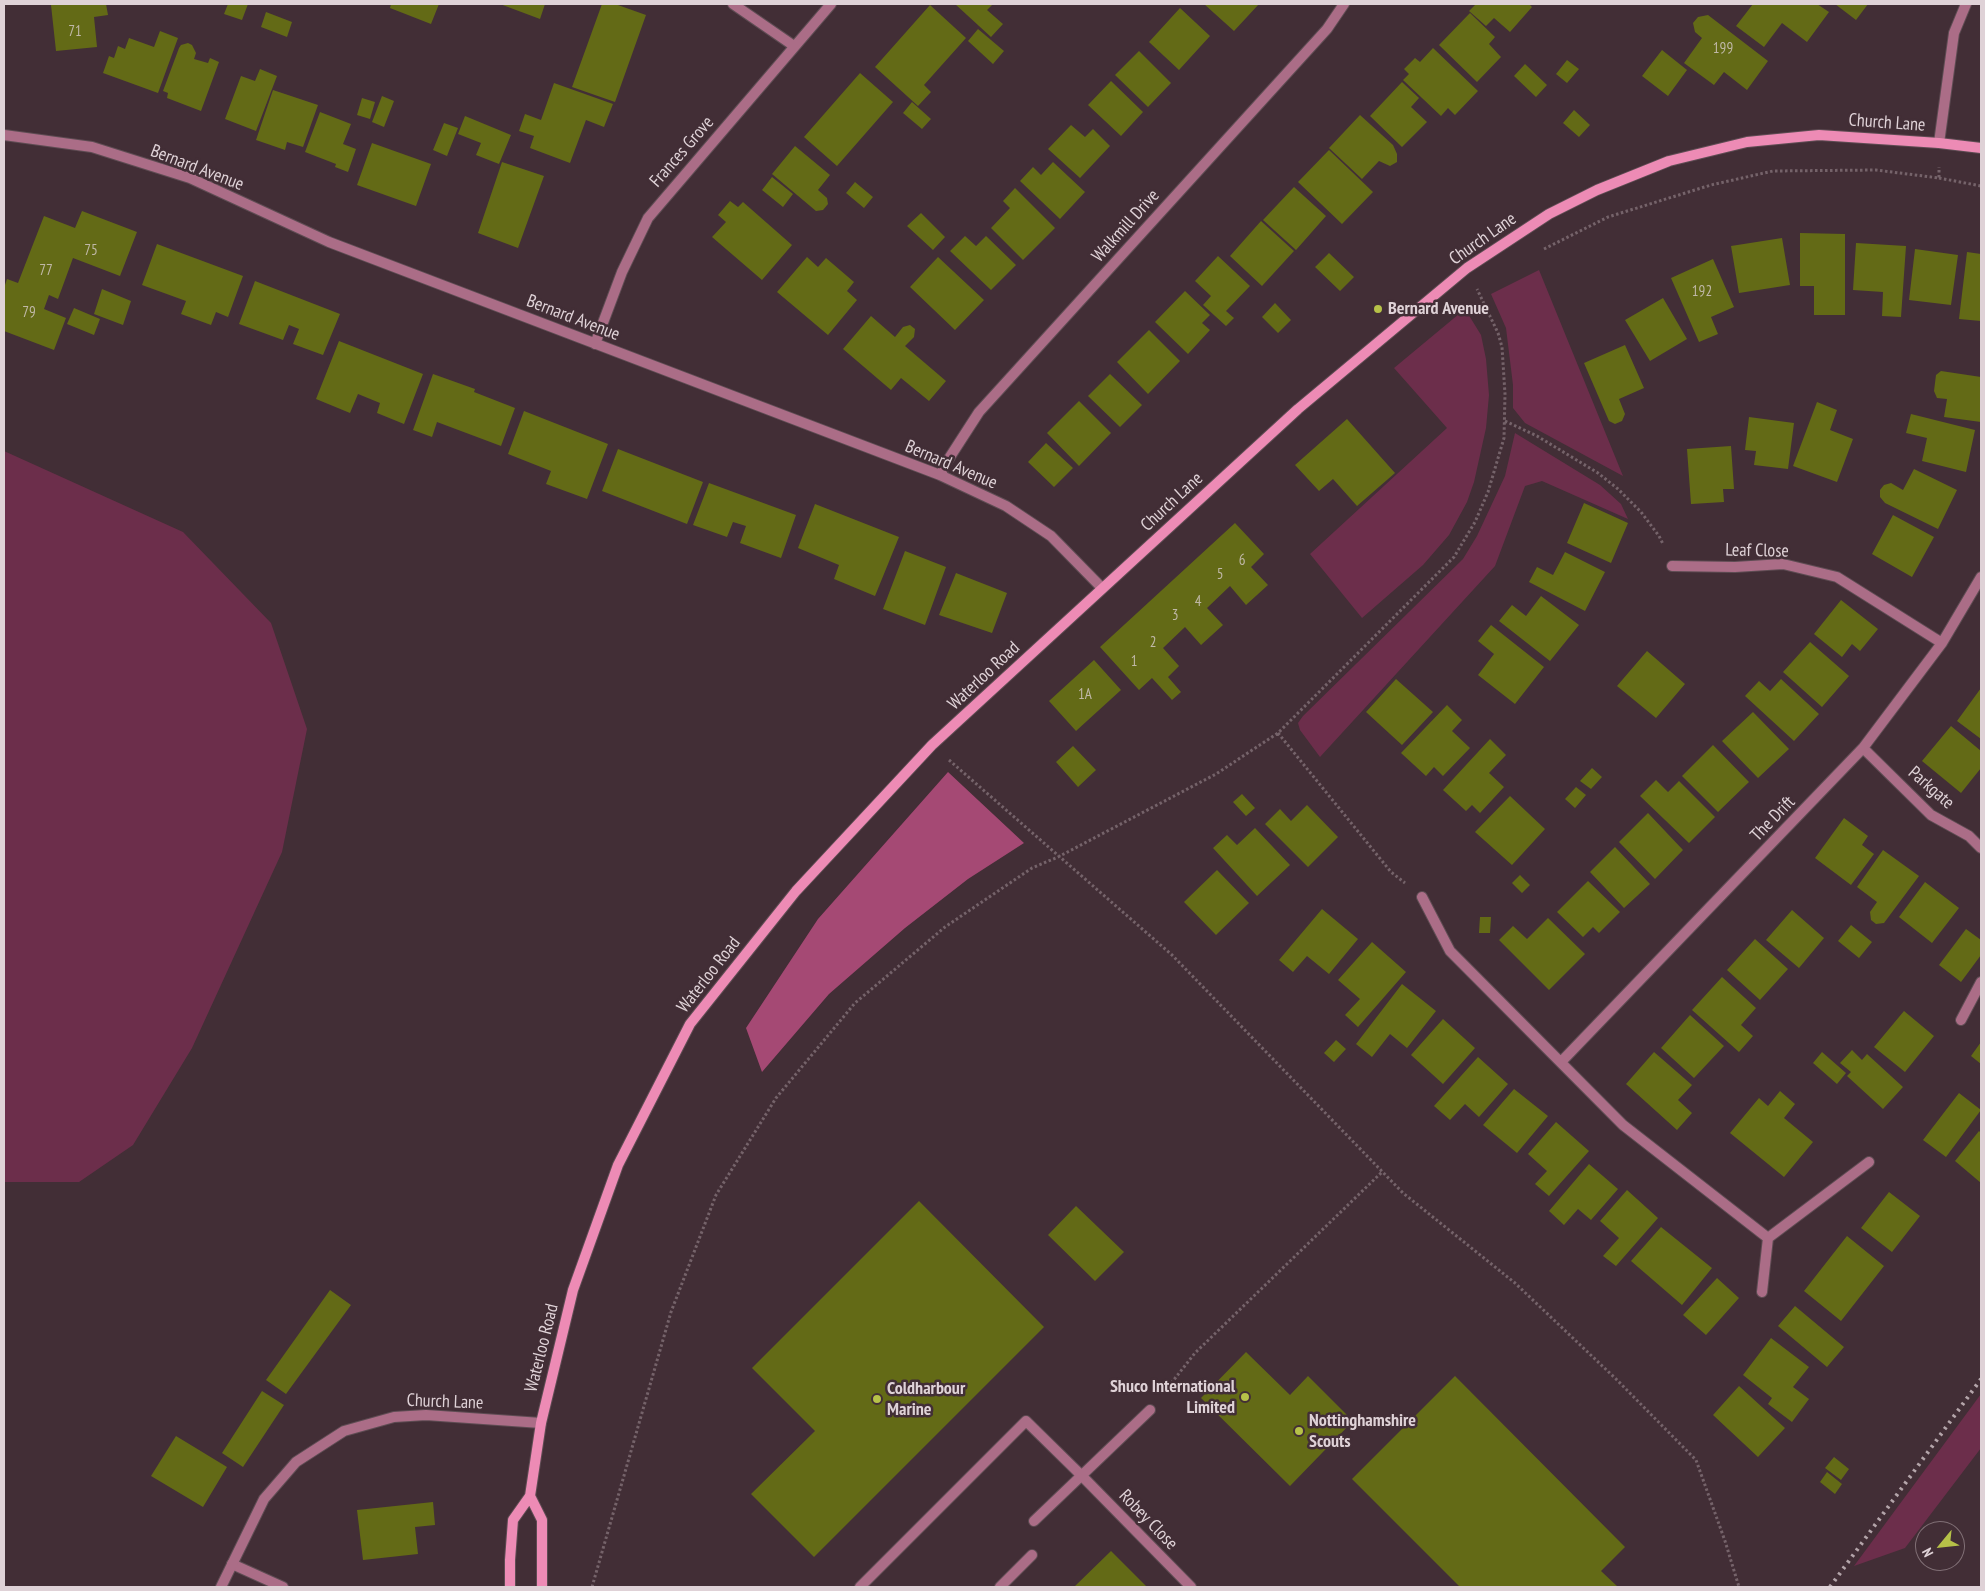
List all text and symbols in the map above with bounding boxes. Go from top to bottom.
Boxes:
house number: 71 [68,23,82,41]
house number: 199 [1713,40,1733,58]
street label: Church Lane [1848,110,1926,136]
street label: Frances Grove [645,112,719,192]
street label: Bernard Avenue [147,140,247,196]
street label: Walkmill Drive [1088,185,1164,267]
street label: Church Lane [1445,208,1521,270]
house number: 75 [84,242,98,260]
house number: 77 [39,262,53,280]
house number: 192 [1692,283,1712,301]
street label: Bernard Avenue [523,290,623,346]
place label: Bernard Avenue [1388,298,1489,320]
marker: Bernard Avenue [1372,303,1384,315]
house number: 79 [22,304,36,322]
street label: Bernard Avenue [902,436,1000,494]
street label: Church Lane [1137,468,1207,536]
street label: Leaf Close [1725,540,1789,562]
house number: 6 [1239,552,1245,570]
house number: 5 [1217,566,1223,584]
house number: 4 [1195,593,1201,611]
house number: 3 [1172,607,1178,625]
house number: 2 [1150,634,1156,652]
street label: Waterloo Road [944,637,1024,715]
house number: 1 [1131,653,1137,671]
house number: 1A [1078,686,1092,704]
street label: Parkgate [1904,762,1958,814]
street label: The Drift [1746,792,1800,846]
street label: Waterloo Road [673,933,745,1017]
street label: Waterloo Road [521,1302,563,1394]
place label: Shuco International Limited [1110,1376,1235,1418]
place label: Coldharbour Marine [887,1378,965,1420]
street label: Church Lane [406,1390,484,1414]
marker: Shuco International Limited [1239,1391,1251,1403]
marker: Coldharbour Marine [871,1393,883,1405]
place label: Nottinghamshire Scouts [1309,1410,1416,1452]
marker: Nottinghamshire Scouts [1293,1425,1305,1437]
street label: Robey Close [1114,1486,1182,1554]
north arrow [1915,1521,1965,1571]
text: N [1918,1545,1937,1560]

